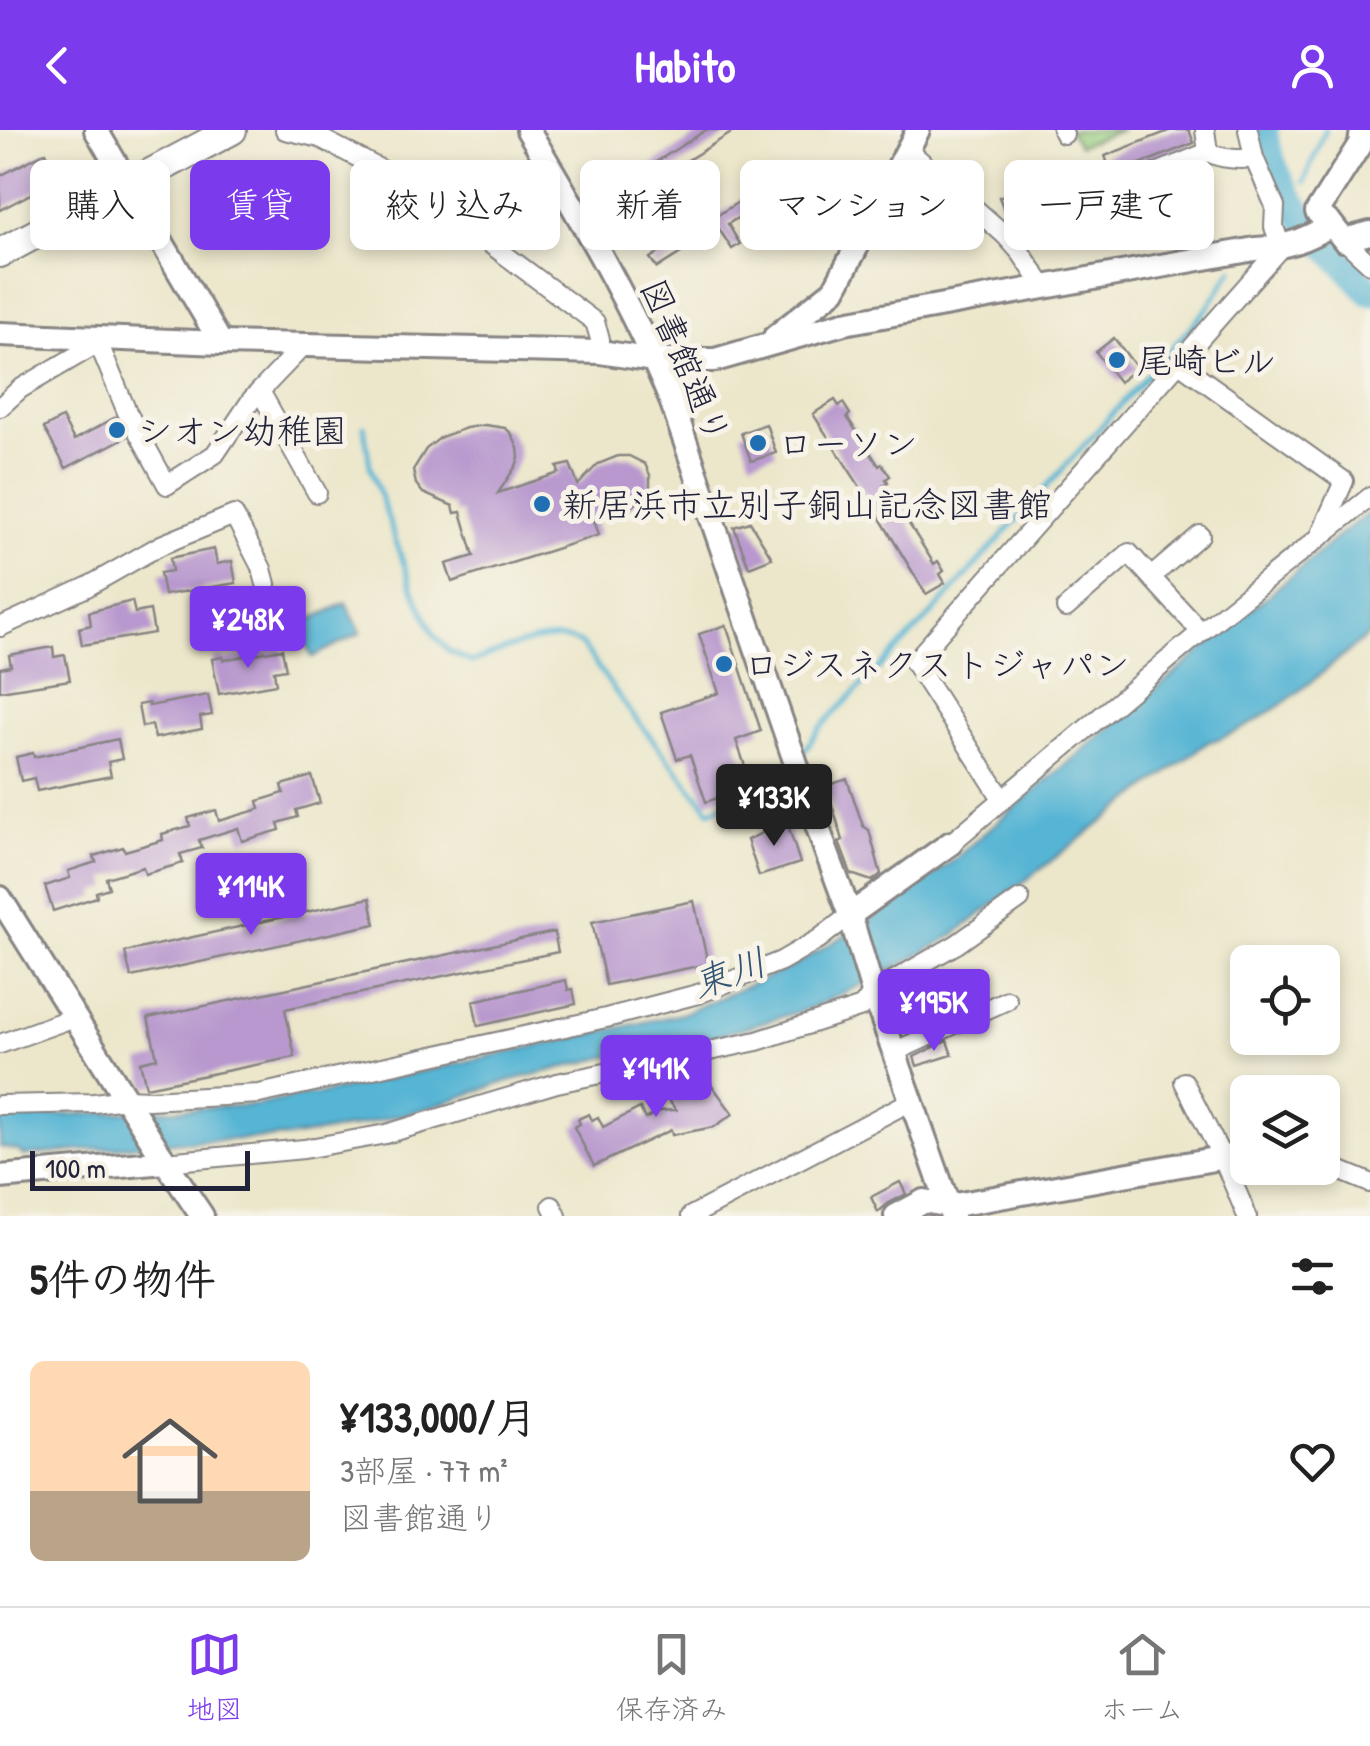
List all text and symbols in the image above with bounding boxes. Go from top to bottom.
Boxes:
text: Habito [635,35,735,96]
icon: back [30,38,85,93]
icon: person [1285,38,1340,93]
chip: 購入 [30,160,170,250]
chip: 賃貸 [190,160,330,250]
chip: 絞り込み [350,160,560,250]
chip: 新着 [580,160,720,250]
chip: マンション [740,160,984,250]
chip: 一戸建て [1004,160,1214,250]
street label: 図書館通り [630,271,742,451]
place label: 尾崎ビル [1137,337,1276,384]
marker: 尾崎ビル [1106,349,1128,371]
place label: シオン幼稚園 [137,407,347,454]
marker: シオン幼稚園 [106,419,128,441]
place label: ローソン [778,420,918,467]
marker: ローソン [747,432,769,454]
place label: 新居浜市立別子銅山記念図書館 [562,481,1052,528]
marker: 新居浜市立別子銅山記念図書館 [531,493,553,515]
pin: ¥248K [178,586,318,671]
text: ¥248K [212,597,284,640]
place label: ロジスネクストジャパン [744,641,1130,688]
marker: ロジスネクストジャパン [713,653,735,675]
pin: ¥133K [704,764,844,849]
text: ¥133K [738,775,810,818]
pin: ¥114K [181,853,321,938]
text: ¥114K [218,864,284,907]
water label: 東川 [684,935,774,1009]
map controls [1230,945,1340,1185]
button: locate [1230,945,1340,1055]
pin: ¥195K [864,969,1004,1054]
text: ¥195K [900,980,968,1023]
pin: ¥141K [586,1035,726,1120]
text: ¥141K [623,1046,689,1089]
button: layers [1230,1075,1340,1185]
scale bar [30,1146,250,1190]
text: 100 m [45,1149,106,1187]
icon: filters [1285,1249,1340,1304]
text: 5件の物件 [30,1250,216,1307]
text: ¥133,000/月 [340,1388,537,1445]
icon: home [110,1401,230,1521]
icon: heart [1285,1434,1340,1489]
text: 3部屋 · 77 m² [340,1449,508,1492]
text: 図書館通り [340,1496,500,1539]
tab: 地図 [187,1627,243,1728]
tab: 保存済み [616,1627,728,1728]
tab: ホーム [1101,1627,1183,1728]

